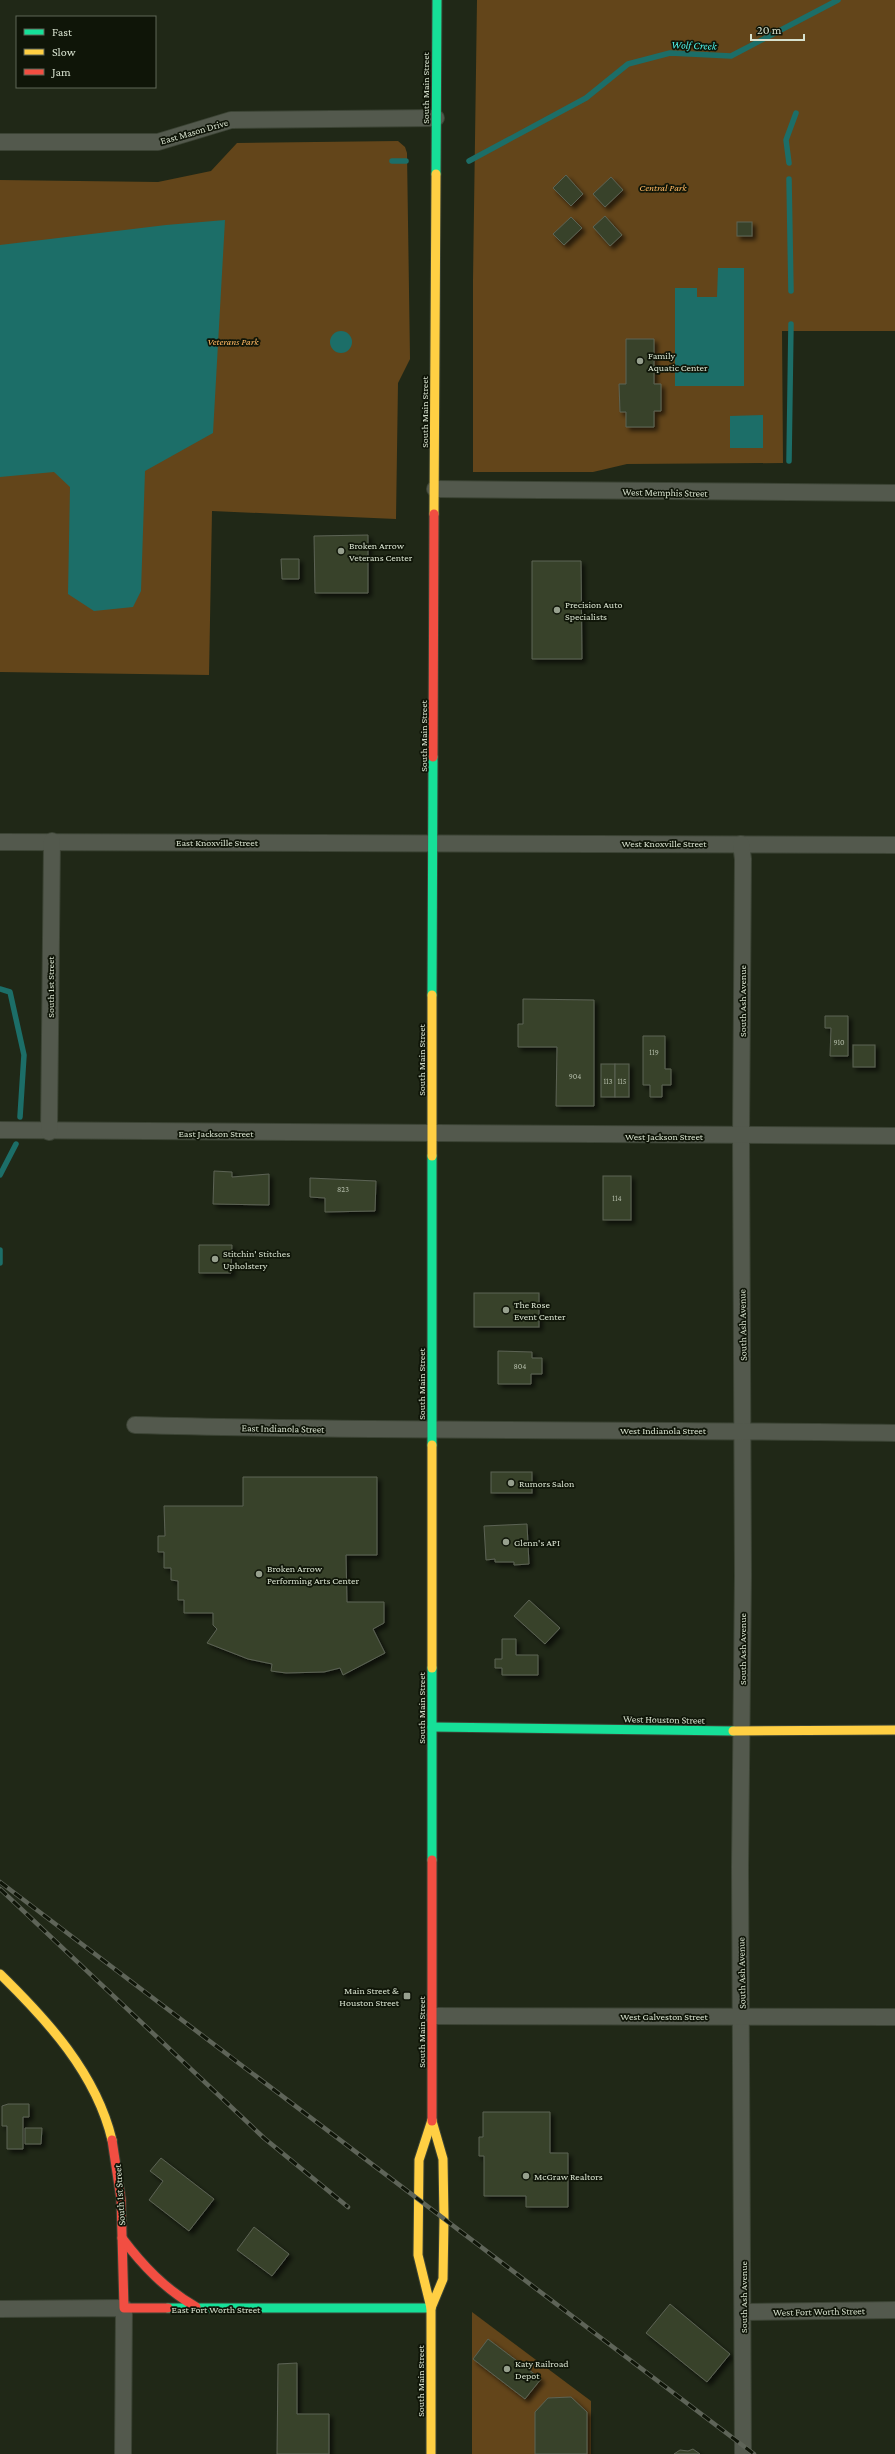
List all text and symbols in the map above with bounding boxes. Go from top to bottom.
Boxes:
legend [16,16,156,88]
scale bar [751,16,804,42]
text: 20 m [757,23,782,37]
text: Fast [52,25,73,39]
water label: Wolf Creek [671,38,718,53]
text: Slow [52,45,76,59]
street label: South Main Street [420,51,431,124]
text: Jam [51,65,71,79]
street label: East Mason Drive [159,116,230,146]
park label: Central Park [639,182,687,193]
park label: Veterans Park [207,336,259,347]
place label: Family Aquatic Center [648,350,708,373]
marker: Family Aquatic Center [635,356,645,366]
street label: South Main Street [419,375,430,448]
street label: West Memphis Street [622,486,708,499]
place label: Broken Arrow Veterans Center [349,540,413,563]
marker: Broken Arrow Veterans Center [336,546,346,556]
place label: Precision Auto Specialists [565,599,622,622]
marker: Precision Auto Specialists [552,605,562,615]
street label: South Main Street [418,699,429,772]
street label: East Knoxville Street [176,837,259,848]
street label: West Knoxville Street [622,838,707,849]
street label: South 1st Street [45,956,56,1018]
street label: South Ash Avenue [737,964,748,1037]
street label: South Main Street [416,1023,427,1096]
house number: 910 [833,1038,845,1047]
house number: 119 [649,1048,659,1057]
house number: 904 [569,1072,581,1081]
house number: 113 [603,1077,613,1086]
house number: 115 [617,1077,627,1086]
street label: East Jackson Street [178,1128,254,1139]
street label: West Jackson Street [625,1131,704,1142]
house number: 823 [337,1185,349,1194]
house number: 114 [612,1194,622,1203]
place label: Stitchin' Stitches Upholstery [223,1248,290,1271]
marker: Stitchin' Stitches Upholstery [210,1254,220,1264]
street label: South Ash Avenue [736,1288,749,1361]
place label: The Rose Event Center [514,1299,566,1322]
marker: The Rose Event Center [501,1305,511,1315]
street label: South Main Street [416,1347,427,1420]
house number: 804 [514,1362,526,1371]
street label: East Indianola Street [241,1422,325,1435]
street label: West Indianola Street [620,1425,707,1436]
marker: Rumors Salon [506,1478,516,1488]
place label: Rumors Salon [519,1478,575,1489]
marker: Glenn's API [501,1537,511,1547]
place label: Glenn's API [514,1537,560,1548]
place label: Broken Arrow Performing Arts Center [267,1563,359,1586]
marker: Broken Arrow Performing Arts Center [254,1569,264,1579]
street label: South Ash Avenue [737,1612,748,1685]
street label: South Main Street [416,1671,427,1744]
street label: West Houston Street [623,1713,706,1726]
street label: South Ash Avenue [735,1936,748,2009]
place label: Main Street & Houston Street [339,1985,400,2008]
marker: Main Street & Houston Street [402,1991,412,2001]
street label: South Main Street [416,1995,427,2068]
street label: West Galveston Street [620,2011,708,2022]
street label: South 1st Street [112,2163,127,2226]
marker: McGraw Realtors [521,2171,531,2181]
place label: McGraw Realtors [534,2171,603,2182]
street label: South Ash Avenue [738,2260,749,2333]
street label: East Fort Worth Street [172,2304,261,2315]
street label: West Fort Worth Street [773,2305,866,2318]
street label: South Main Street [415,2344,426,2417]
place label: Katy Railroad Depot [515,2358,569,2381]
marker: Katy Railroad Depot [502,2364,512,2374]

